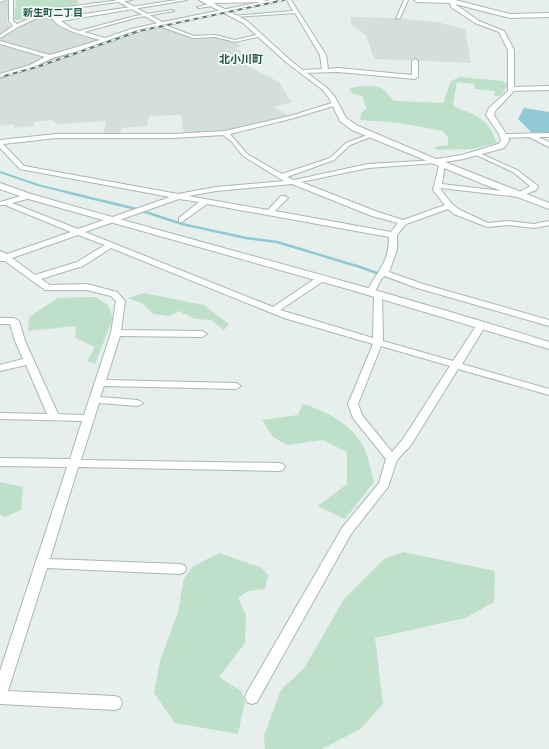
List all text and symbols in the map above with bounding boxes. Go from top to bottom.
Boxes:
district label: 新生町二丁目 [23,7,83,18]
district label: 北小川町 [219,53,263,66]

